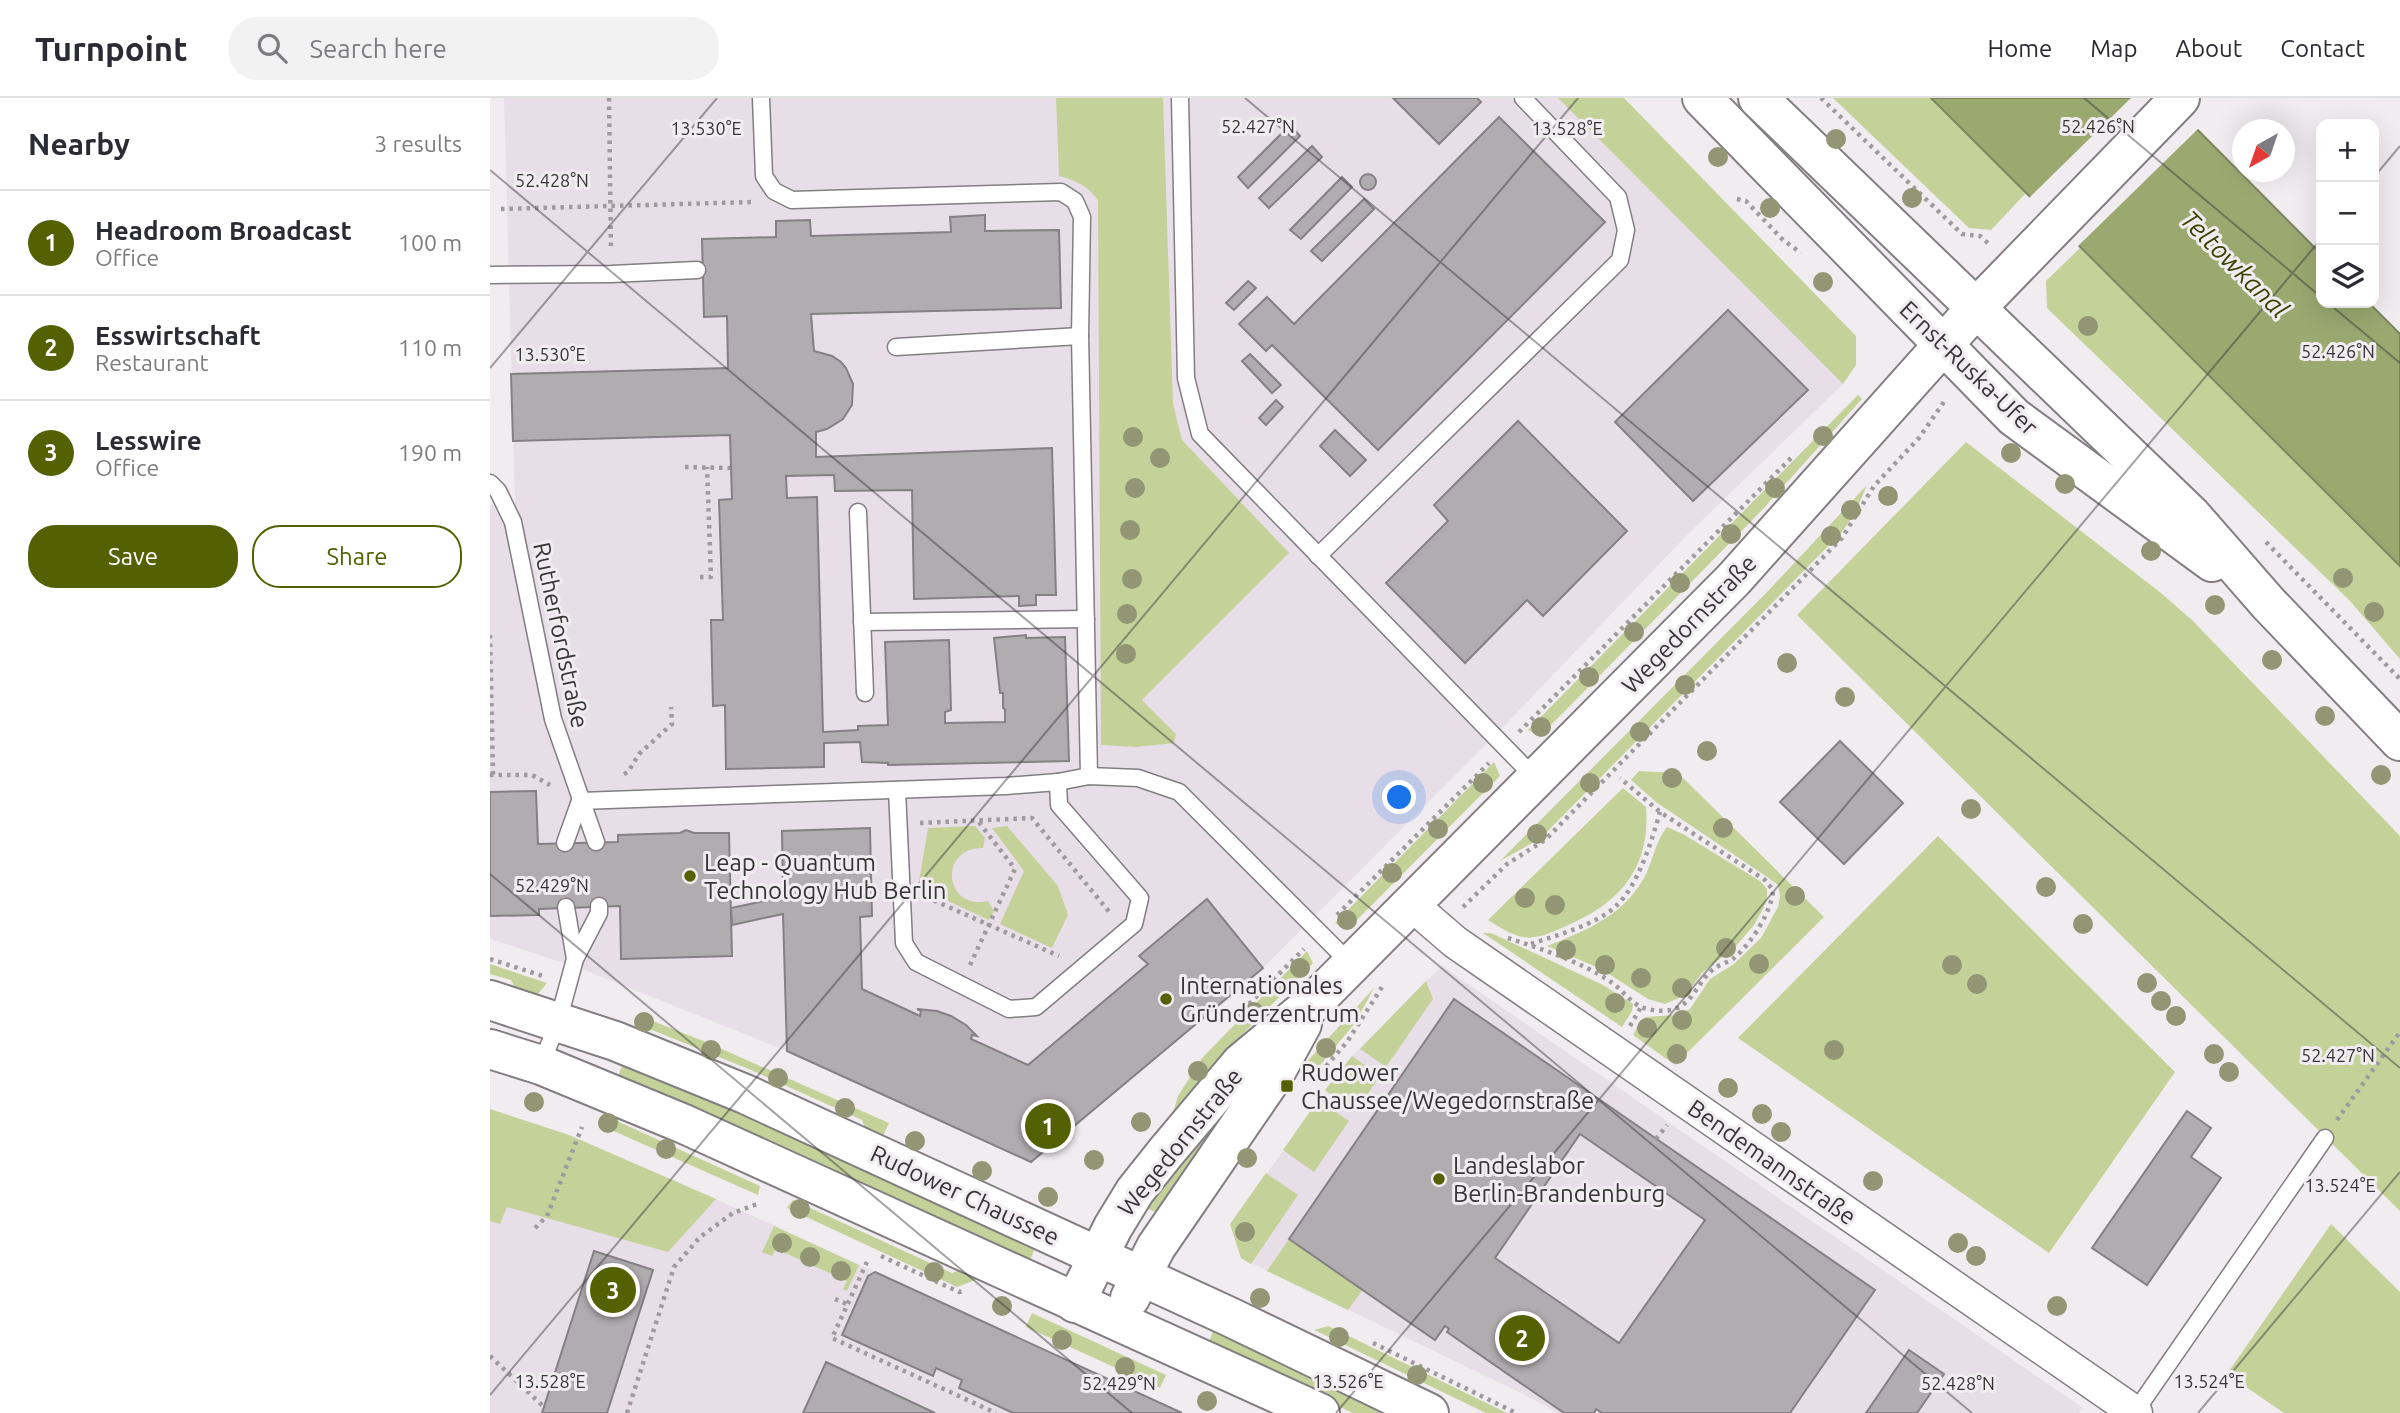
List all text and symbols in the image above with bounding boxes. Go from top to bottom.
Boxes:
search box [229,17,719,80]
icon: search [253,29,291,67]
text: Turnpoint [35,30,187,67]
text: Search here [309,34,447,63]
text: Home [1987,35,2052,62]
text: Map [2090,35,2137,62]
text: About [2175,35,2242,62]
text: Contact [2280,35,2365,62]
text: 52.427°N [1221,116,1295,136]
text: 52.426°N [2061,116,2135,136]
text: 13.530°E [670,118,742,138]
text: 13.528°E [1531,118,1603,138]
north arrow [2232,119,2295,182]
map controls [2316,119,2379,308]
button: + [2316,119,2379,182]
text: Nearby [28,127,130,161]
text: 3 results [374,131,462,156]
text: 52.428°N [515,170,589,190]
button: − [2316,182,2379,245]
water label: Teltowkanal [2175,204,2295,324]
text: Headroom Broadcast [95,216,352,245]
text: 1 [45,230,57,255]
text: 100 m [398,230,462,255]
text: Office [95,245,159,270]
button: layers [2316,245,2379,308]
street label: Ernst-Ruska-Ufer [1895,296,2043,440]
text: Esswirtschaft [95,321,261,350]
text: 2 [45,335,57,360]
text: 110 m [398,335,462,360]
text: 52.426°N [2301,341,2375,361]
text: 13.530°E [514,344,586,364]
text: Restaurant [95,350,209,375]
text: Lesswire [95,426,202,455]
text: 3 [45,440,57,465]
text: 190 m [398,440,462,465]
text: Office [95,455,159,480]
button: Save [28,525,238,588]
button: Share [252,525,462,588]
street label: Rutherfordstraße [528,540,594,730]
street label: Wegedornstraße [1616,549,1762,699]
your location [1382,780,1416,814]
place label: Leap - Quantum Technology Hub Berlin [704,849,947,904]
marker: Leap - Quantum Technology Hub Berlin [682,868,698,884]
text: 52.429°N [515,875,589,895]
place label: Internationales Gründerzentrum [1180,972,1360,1027]
marker: Internationales Gründerzentrum [1158,991,1174,1007]
text: 52.427°N [2301,1045,2375,1065]
place label: Rudower Chaussee/Wegedornstraße [1301,1059,1594,1114]
street label: Wegedornstraße [1112,1063,1248,1221]
marker: Rudower Chaussee/Wegedornstraße [1279,1078,1295,1094]
street label: Bendemannstraße [1683,1094,1861,1230]
pin: 1 [1025,1100,1071,1152]
street label: Rudower Chaussee [866,1139,1064,1251]
place label: Landeslabor Berlin-Brandenburg [1453,1152,1665,1207]
marker: Landeslabor Berlin-Brandenburg [1431,1171,1447,1187]
text: 13.524°E [2304,1175,2376,1195]
pin: 3 [590,1264,636,1316]
pin: 2 [1499,1312,1545,1364]
text: 13.528°E [514,1371,586,1391]
text: 13.526°E [1312,1371,1384,1391]
text: 13.524°E [2173,1371,2245,1391]
text: 52.429°N [1082,1373,1156,1393]
text: 52.428°N [1921,1373,1995,1393]

